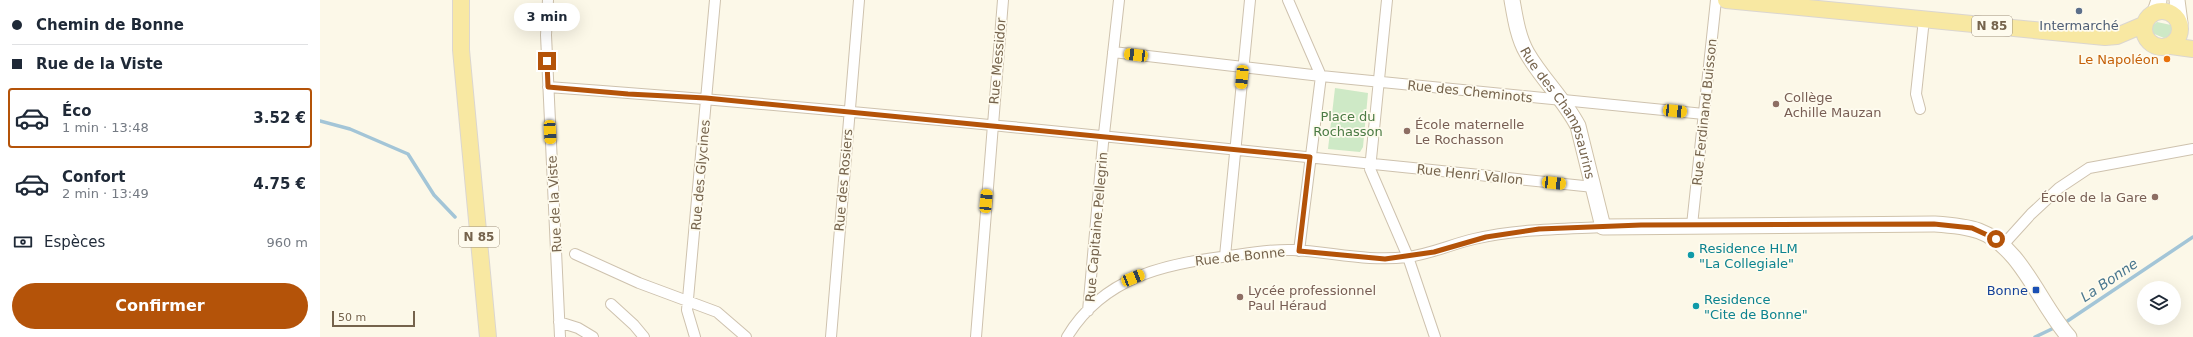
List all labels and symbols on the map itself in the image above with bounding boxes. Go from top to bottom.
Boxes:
callout: 3 min [514,3,580,31]
marker: Intermarché [2074,6,2084,16]
road number: N 85 [1972,16,2012,36]
street label: Rue Messidor [986,17,1009,105]
place label: Intermarché [2039,18,2119,33]
street label: Rue Ferdinand Buisson [1689,38,1720,186]
street label: Rue des Champsaurins [1517,44,1598,181]
car [1123,48,1149,62]
route end [538,52,556,70]
place label: Le Napoléon [2078,52,2159,67]
marker: Le Napoléon [2162,54,2172,64]
car [1235,64,1249,90]
street label: Rue des Cheminots [1407,77,1533,106]
place label: Collège Achille Mauzan [1784,90,1881,120]
marker: Collège Achille Mauzan [1771,99,1781,109]
car [1662,104,1688,118]
park label: Place du Rochasson [1313,109,1383,139]
place label: École maternelle Le Rochasson [1415,117,1524,147]
street label: Rue des Glycines [688,119,713,231]
car [543,120,557,144]
marker: École maternelle Le Rochasson [1402,126,1412,136]
street label: Rue des Rosiers [832,128,855,232]
street label: Rue Capitaine Pellegrin [1082,151,1111,303]
street label: Rue de la Viste [544,155,565,253]
street label: Rue Henri Vallon [1416,161,1524,188]
car [1541,176,1567,190]
car [979,189,993,213]
place label: École de la Gare [2041,190,2147,205]
marker: École de la Gare [2150,192,2160,202]
road number: N 85 [459,227,499,247]
route start [1987,230,2005,248]
place label: Residence HLM "La Collegiale" [1699,241,1798,271]
street label: Rue de Bonne [1194,244,1286,269]
marker: Residence HLM "La Collegiale" [1686,250,1696,260]
water label: La Bonne [2077,255,2141,305]
car [1120,268,1146,288]
place label: Lycée professionnel Paul Héraud [1248,283,1376,313]
place label: Bonne [1987,283,2028,298]
marker: Bonne [2031,285,2041,295]
marker: Lycée professionnel Paul Héraud [1235,292,1245,302]
place label: Residence "Cite de Bonne" [1704,292,1808,322]
marker: Residence "Cite de Bonne" [1691,301,1701,311]
scale bar [332,309,415,328]

